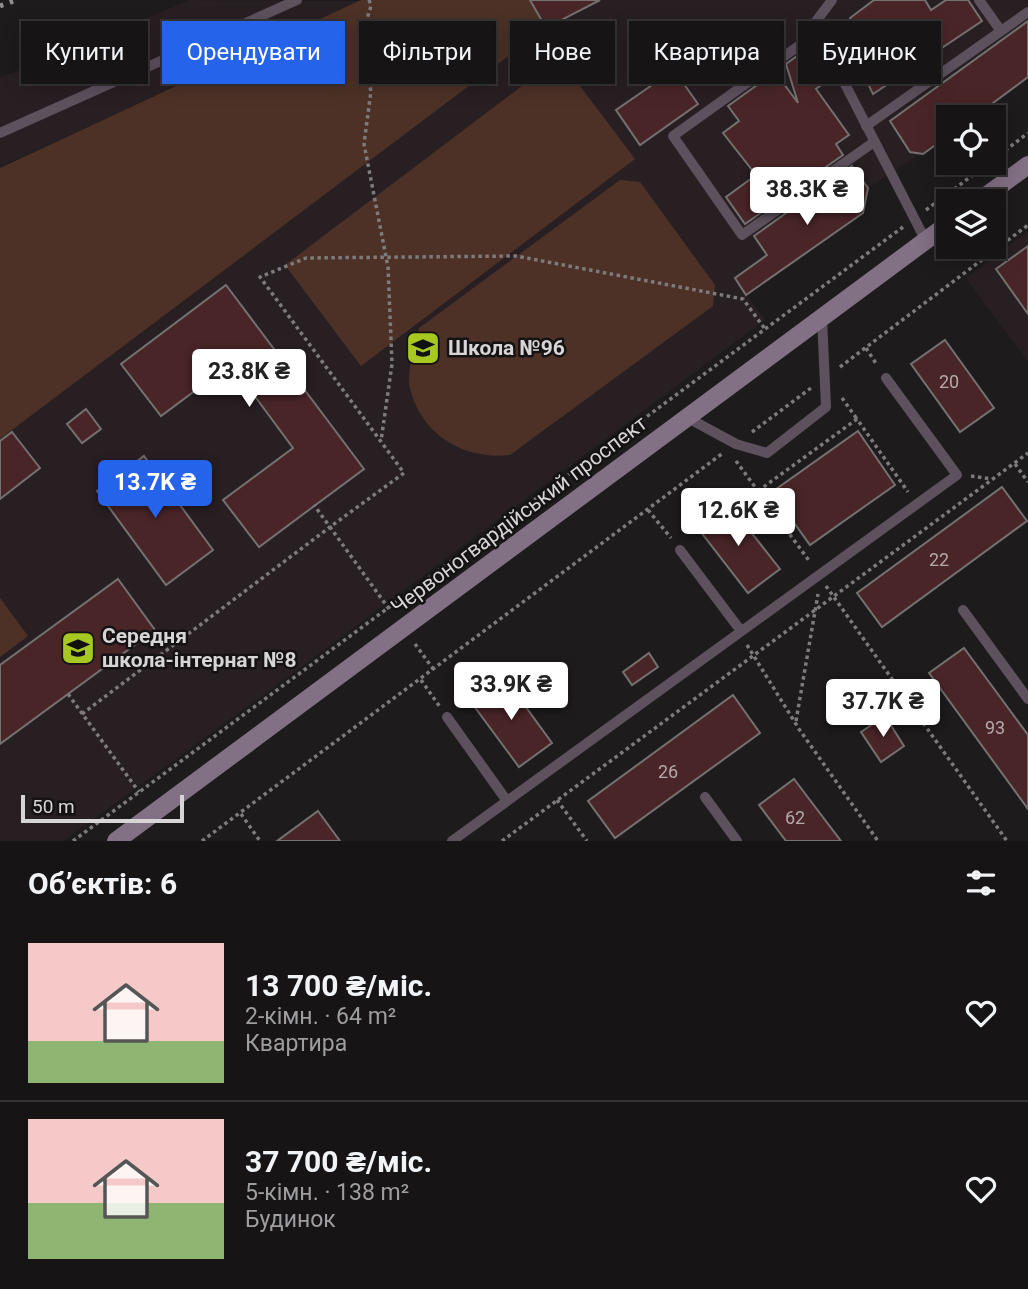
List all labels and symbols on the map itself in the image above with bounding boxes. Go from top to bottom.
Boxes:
pin: 38.3K ₴ [742,168,872,227]
school or university icon: Школа №96 [404,329,442,367]
place label: Школа №96 [448,336,565,360]
pin: 23.8K ₴ [184,350,314,409]
house number: 20 [939,371,959,392]
street label: Червоногвардійський проспект [386,411,652,619]
pin: 13.7K ₴ [90,461,220,520]
pin: 12.6K ₴ [673,489,803,548]
house number: 22 [929,549,949,570]
place label: Середня школа-інтернат №8 [102,624,297,672]
school or university icon: Середня школа-інтернат №8 [59,629,97,667]
pin: 33.9K ₴ [446,662,576,722]
pin: 37.7K ₴ [818,680,948,739]
house number: 93 [985,717,1005,738]
house number: 26 [658,761,678,782]
scale bar [21,792,184,824]
house number: 62 [785,807,805,828]

